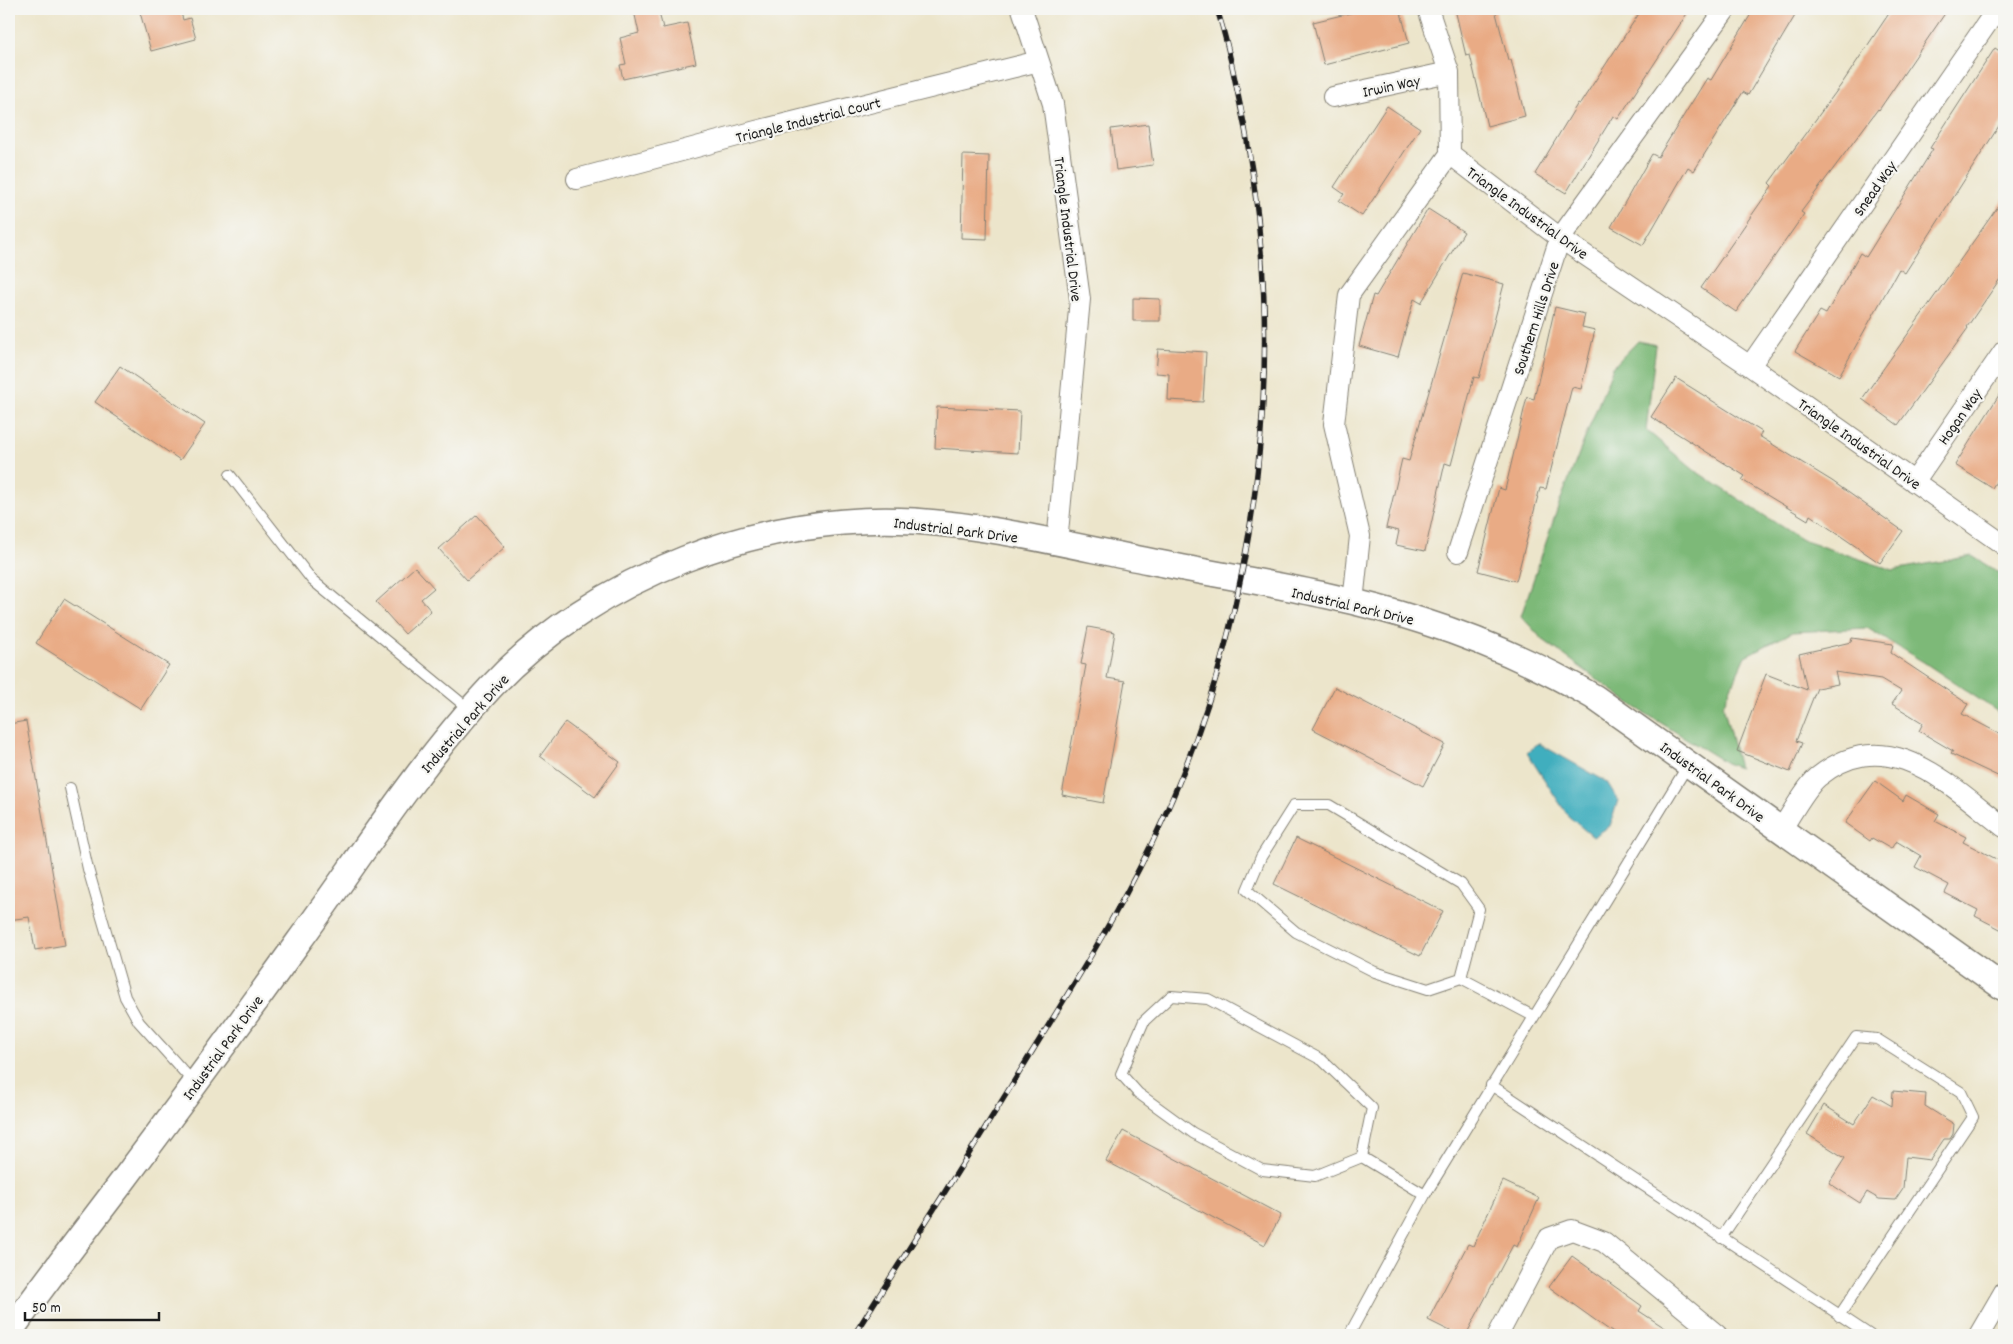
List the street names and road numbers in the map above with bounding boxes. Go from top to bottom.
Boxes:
street label: Irwin Way [1361,70,1423,105]
street label: Triangle Industrial Court [734,92,884,151]
street label: Triangle Industrial Drive [1046,156,1087,303]
street label: Snead Way [1848,156,1904,222]
street label: Triangle Industrial Drive [1461,162,1592,266]
street label: Southern Hills Drive [1508,259,1567,379]
street label: Hogan Way [1933,384,1989,450]
street label: Triangle Industrial Drive [1792,394,1925,496]
street label: Industrial Park Drive [892,512,1019,551]
street label: Industrial Park Drive [1289,582,1416,633]
street label: Industrial Park Drive [416,670,516,779]
street label: Industrial Park Drive [1654,737,1769,829]
street label: Industrial Park Drive [178,991,270,1106]

